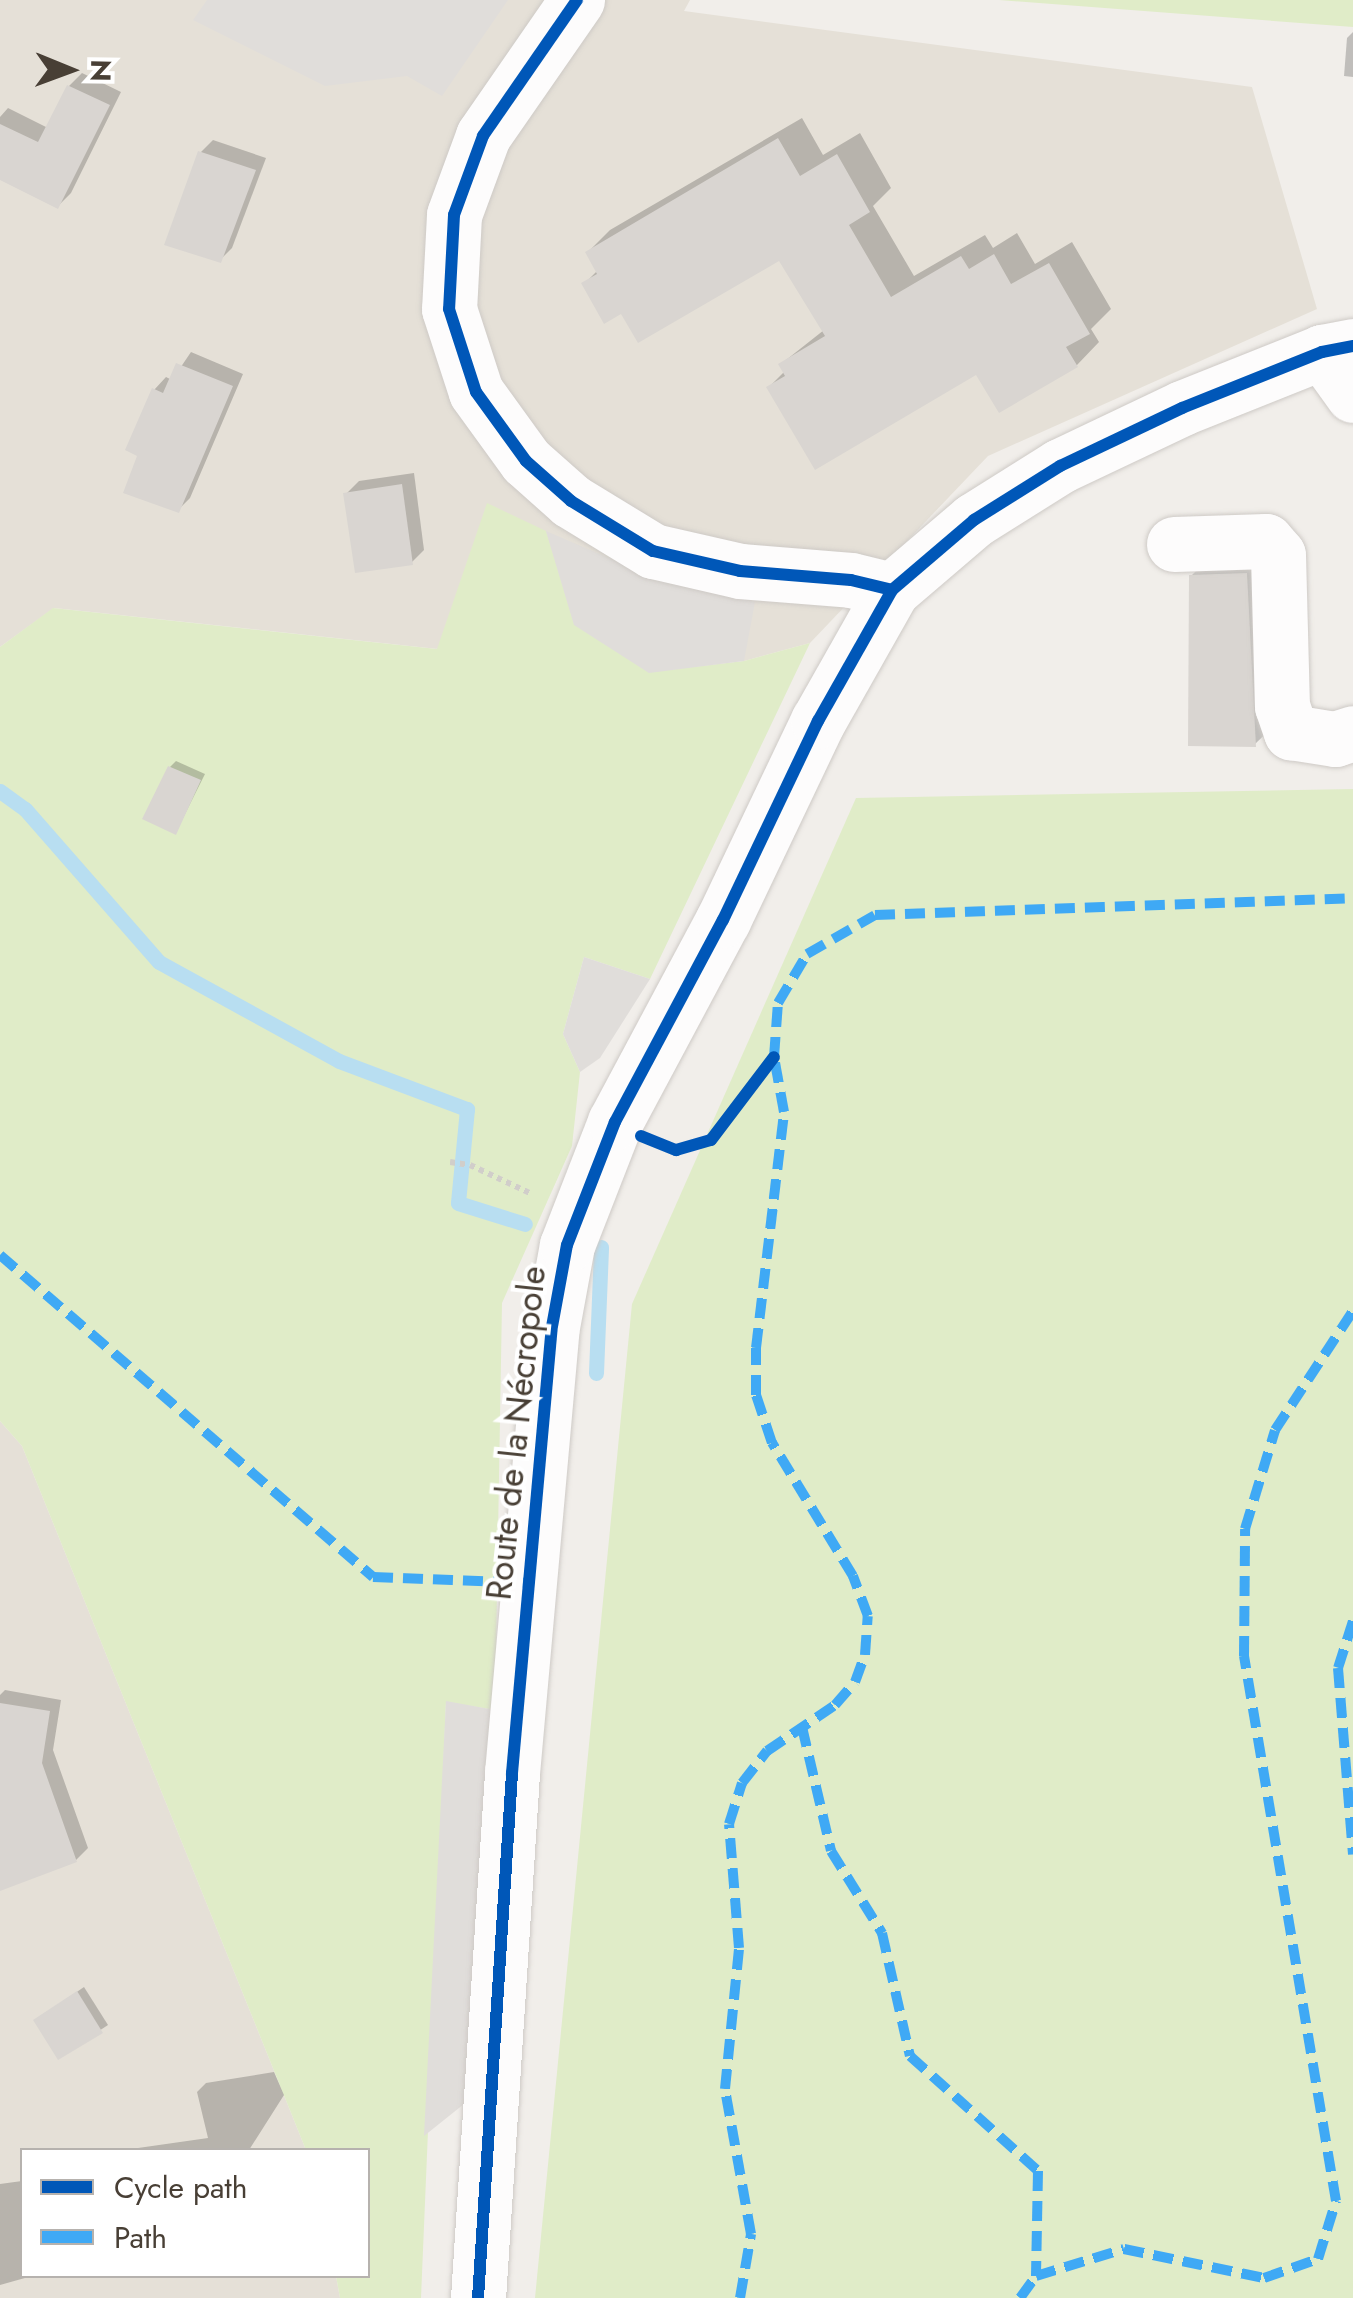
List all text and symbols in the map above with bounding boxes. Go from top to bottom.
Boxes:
north arrow [20,20,120,120]
text: N [80,59,121,82]
street label: Route de la Nécropole [478,1264,554,1602]
legend [20,2148,370,2278]
text: Cycle path [114,2166,247,2209]
text: Path [114,2216,167,2259]

